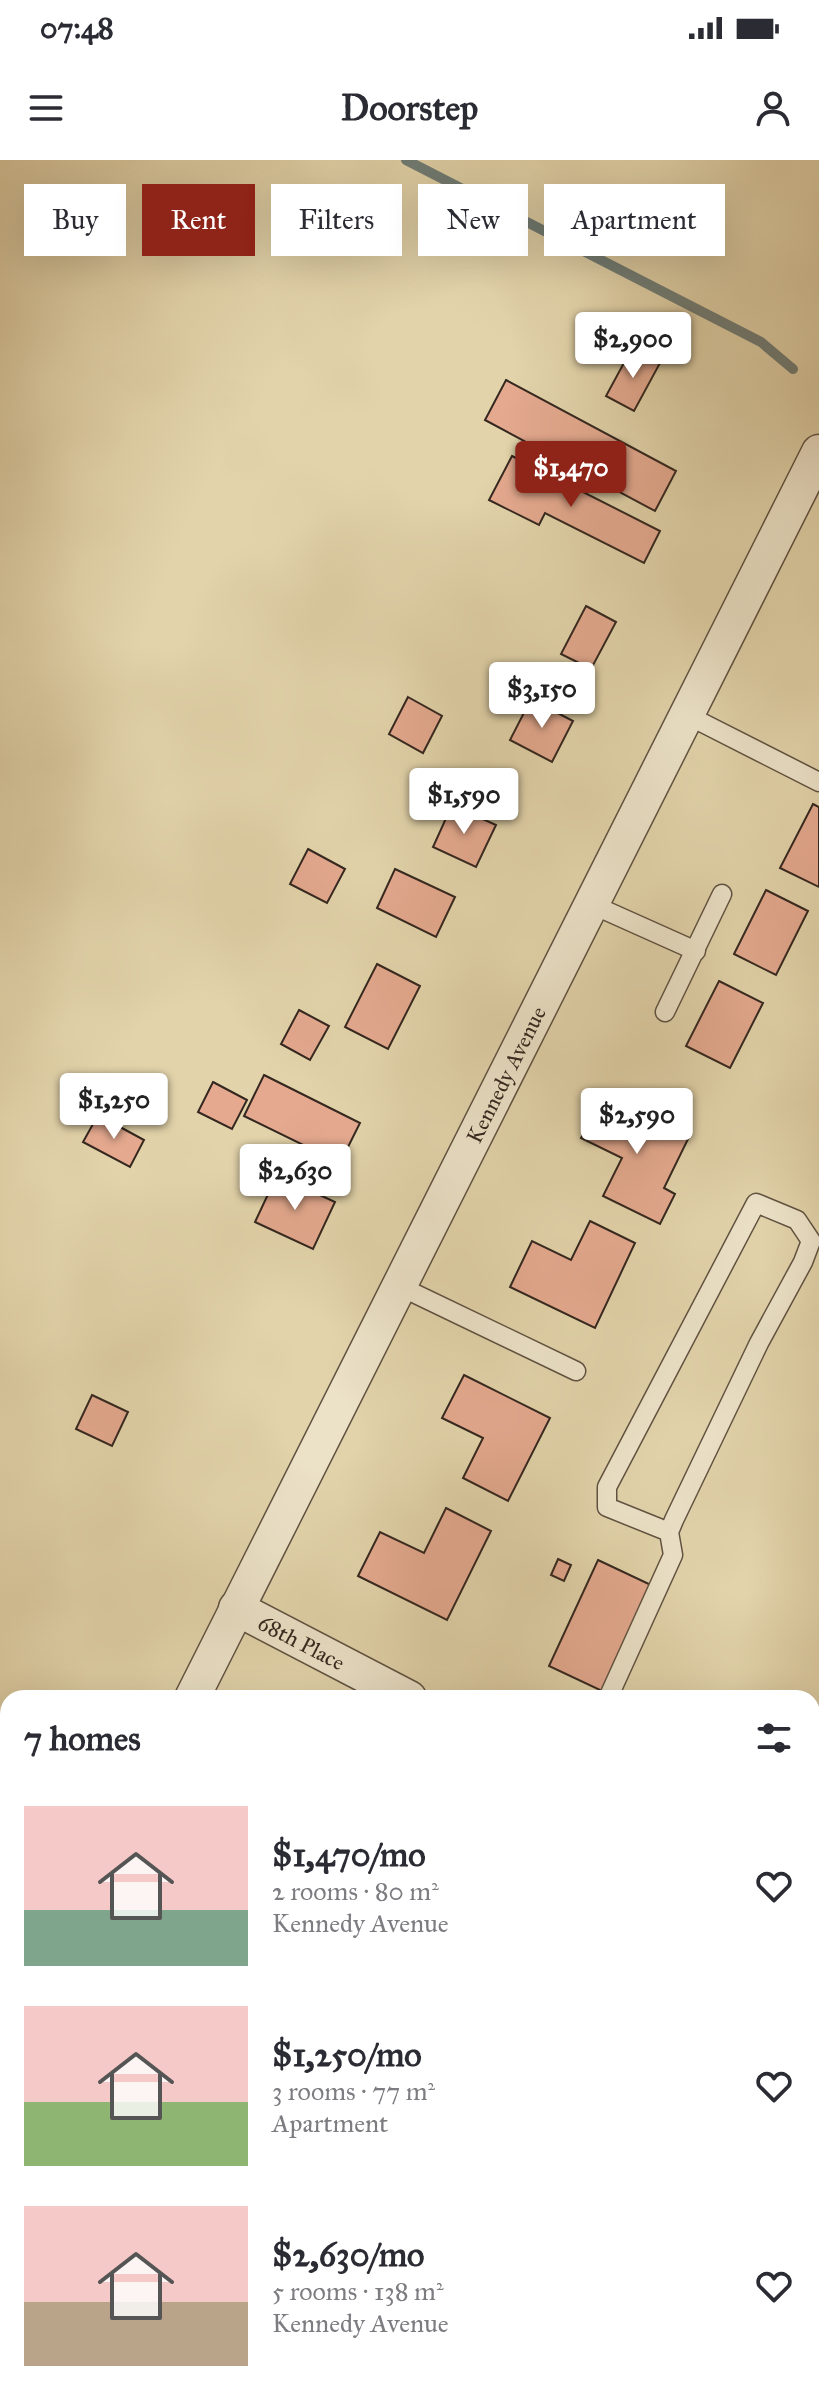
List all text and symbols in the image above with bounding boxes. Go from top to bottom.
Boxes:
text: 07:48 [40,10,114,46]
icon: menu [24,86,68,130]
text: Doorstep [341,86,478,130]
icon: person [751,86,795,130]
chip: Buy [24,184,126,256]
chip: Rent [142,184,255,256]
chip: Filters [271,184,402,256]
chip: New [418,184,528,256]
chip: Apartment [544,184,725,256]
pin: $2,900 [568,312,698,380]
text: $2,900 [593,322,673,354]
pin: $1,470 [506,441,636,509]
text: $1,470 [533,451,609,483]
pin: $3,150 [477,662,607,730]
text: $3,150 [507,672,577,704]
pin: $1,590 [399,768,529,836]
text: $1,590 [427,778,501,810]
street label: Kennedy Avenue [461,1002,552,1148]
pin: $1,250 [49,1073,179,1141]
text: $1,250 [78,1083,150,1115]
pin: $2,590 [572,1088,702,1156]
text: $2,590 [599,1098,675,1130]
pin: $2,630 [230,1144,360,1212]
text: $2,630 [258,1154,332,1186]
street label: 68th Place [253,1609,349,1676]
icon: filters [752,1716,796,1760]
text: 7 homes [24,1718,141,1759]
text: $1,470/mo [272,1834,426,1875]
icon: home [88,1838,184,1934]
icon: heart [752,1864,796,1908]
text: 2 rooms · 80 m² [272,1875,439,1907]
text: Kennedy Avenue [272,1907,449,1939]
text: $1,250/mo [272,2034,422,2075]
icon: home [88,2038,184,2134]
icon: heart [752,2064,796,2108]
text: 3 rooms · 77 m² [272,2075,435,2107]
text: Apartment [272,2107,388,2139]
text: $2,630/mo [272,2234,424,2275]
icon: home [88,2238,184,2334]
icon: heart [752,2264,796,2308]
text: 5 rooms · 138 m² [272,2275,444,2307]
text: Kennedy Avenue [272,2307,449,2339]

